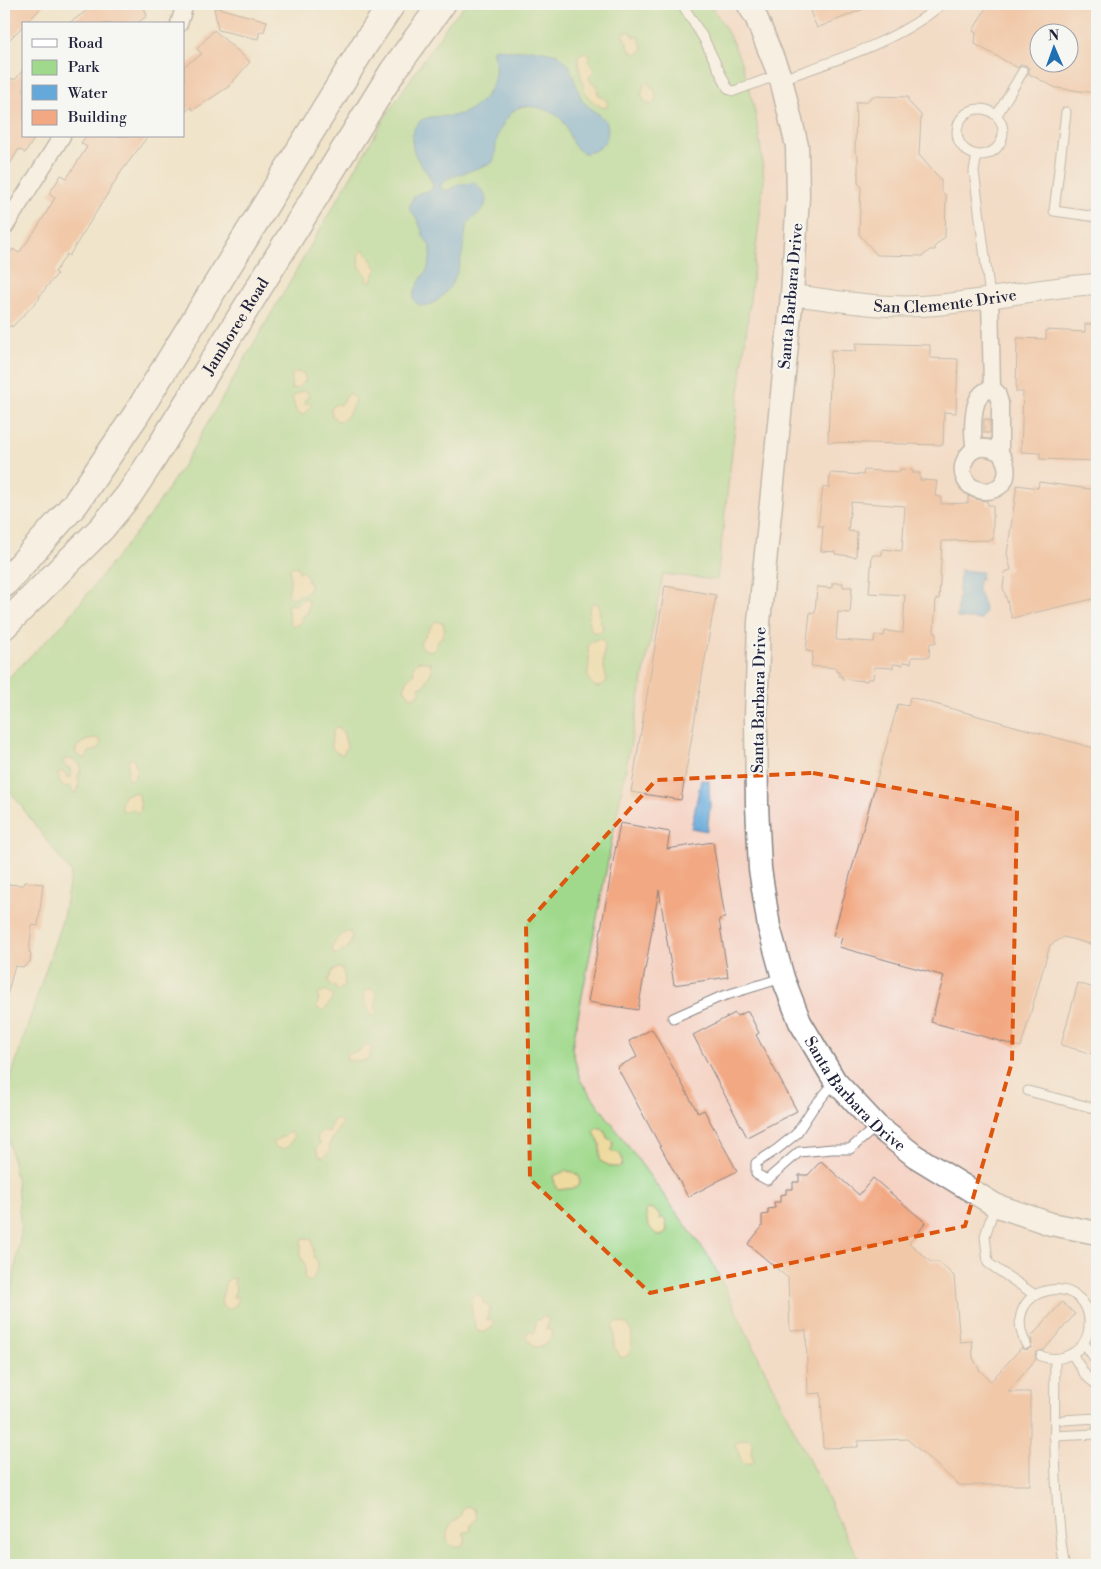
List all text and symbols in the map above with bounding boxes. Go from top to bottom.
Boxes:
legend [22,22,185,138]
north arrow [1028,22,1078,72]
text: N [1048,27,1059,45]
text: Road [68,34,103,53]
text: Park [68,58,100,77]
text: Water [67,84,108,103]
text: Building [67,108,127,127]
street label: Santa Barbara Drive [775,222,807,370]
street label: Jamboree Road [198,274,274,379]
street label: San Clemente Drive [873,285,1018,317]
street label: Santa Barbara Drive [748,627,770,773]
street label: Santa Barbara Drive [800,1033,910,1156]

